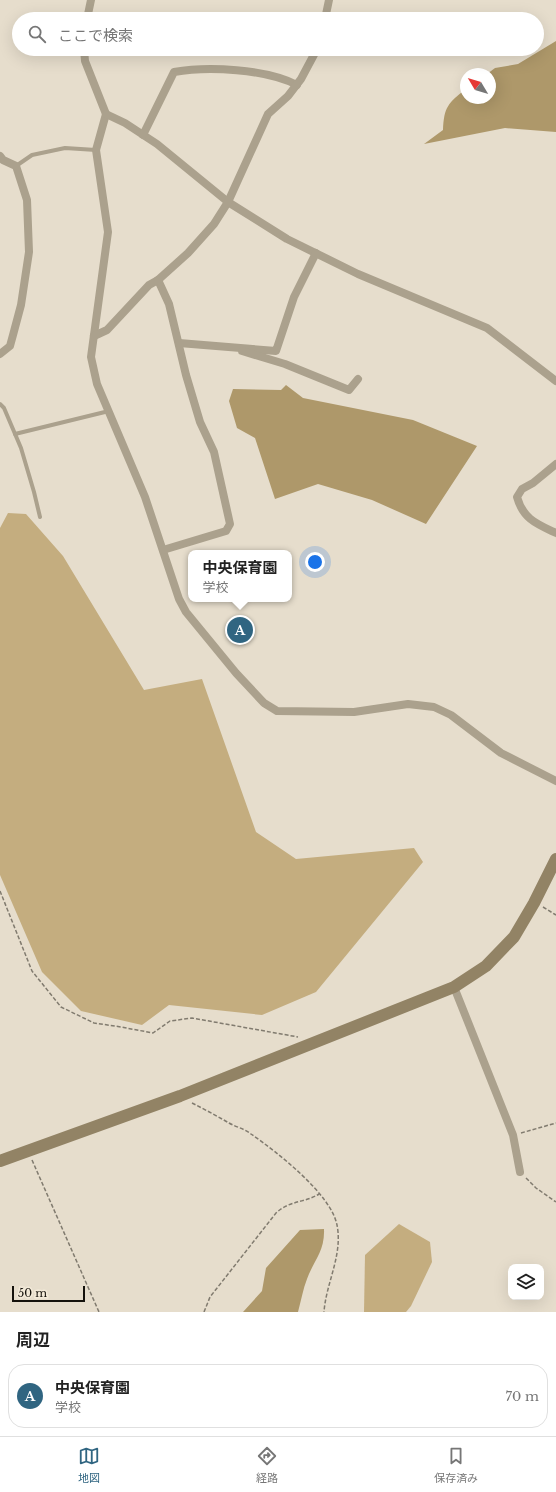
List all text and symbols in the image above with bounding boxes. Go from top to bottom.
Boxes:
search box [12,12,544,56]
icon: search [26,23,48,45]
text: ここで検索 [58,26,133,45]
north arrow [460,68,496,104]
popup [188,550,292,602]
your location [305,552,325,572]
text: 中央保育園 [202,558,278,577]
text: 学校 [202,579,229,596]
pin: A [227,615,253,645]
map controls [508,1264,544,1300]
button: layers [508,1264,544,1300]
scale bar [12,1284,85,1303]
text: 50 m [18,1286,47,1300]
text: 周辺 [16,1330,50,1351]
text: 中央保育園 [55,1378,130,1397]
text: A [25,1388,35,1405]
text: 70 m [506,1388,539,1405]
text: 学校 [55,1399,81,1416]
tab: 地図 [78,1445,100,1485]
tab: 経路 [256,1445,278,1485]
tab: 保存済み [434,1445,478,1485]

